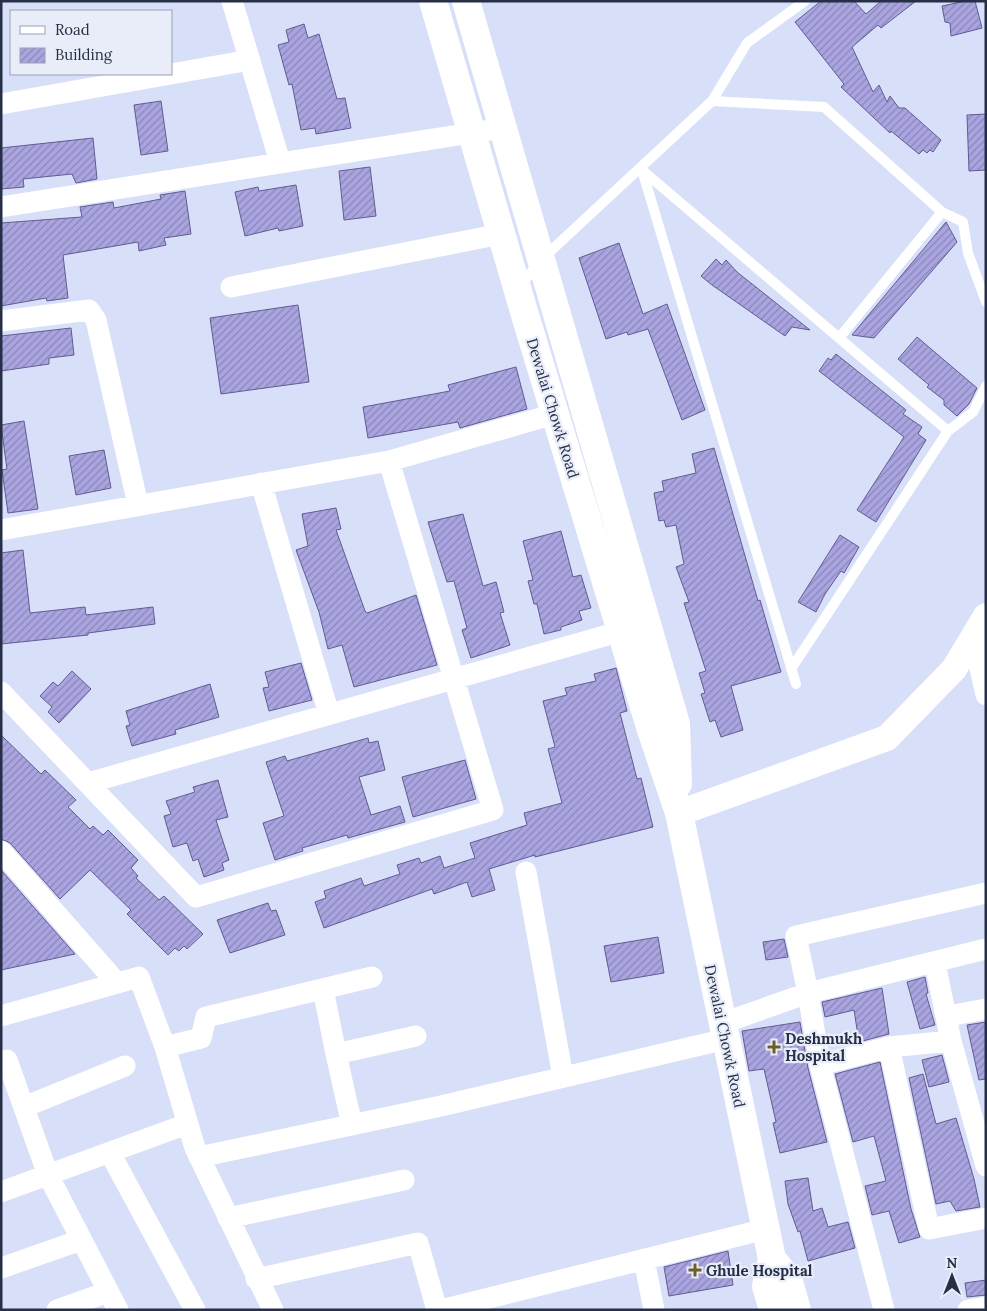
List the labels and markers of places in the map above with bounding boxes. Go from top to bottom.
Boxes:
place label: Deshmukh Hospital [785,1029,863,1065]
marker: Deshmukh Hospital [767,1040,781,1054]
place label: Ghule Hospital [706,1261,813,1280]
marker: Ghule Hospital [688,1263,702,1277]

